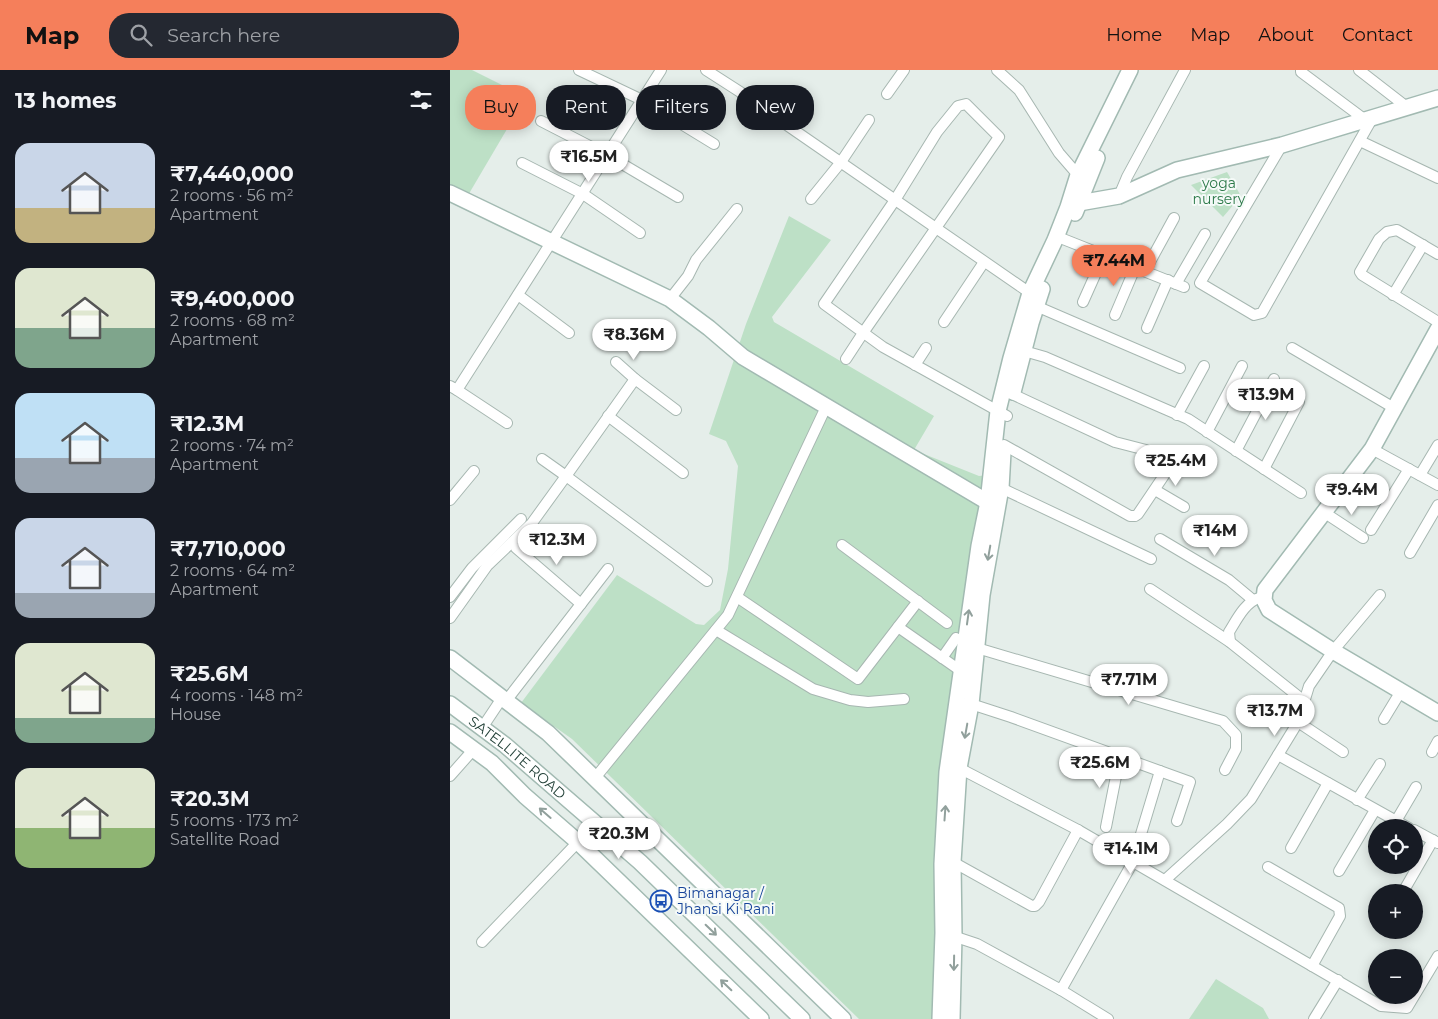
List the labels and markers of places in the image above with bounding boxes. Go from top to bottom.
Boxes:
pin: ₹16.5M [548,140,630,183]
pin: ₹7.44M [1073,244,1155,287]
pin: ₹8.36M [593,318,675,361]
pin: ₹13.9M [1225,378,1307,421]
pin: ₹25.4M [1135,444,1217,487]
pin: ₹9.4M [1317,474,1387,516]
pin: ₹14M [1185,514,1245,557]
pin: ₹12.3M [516,524,598,566]
pin: ₹7.71M [1088,664,1170,706]
pin: ₹13.7M [1234,694,1316,737]
pin: ₹25.6M [1059,746,1141,789]
pin: ₹20.3M [578,818,660,860]
pin: ₹14.1M [1090,832,1172,875]
place label: Bimanagar / Jhansi Ki Rani [676,884,774,918]
bus stop icon: Bimanagar / Jhansi Ki Rani [649,889,673,913]

